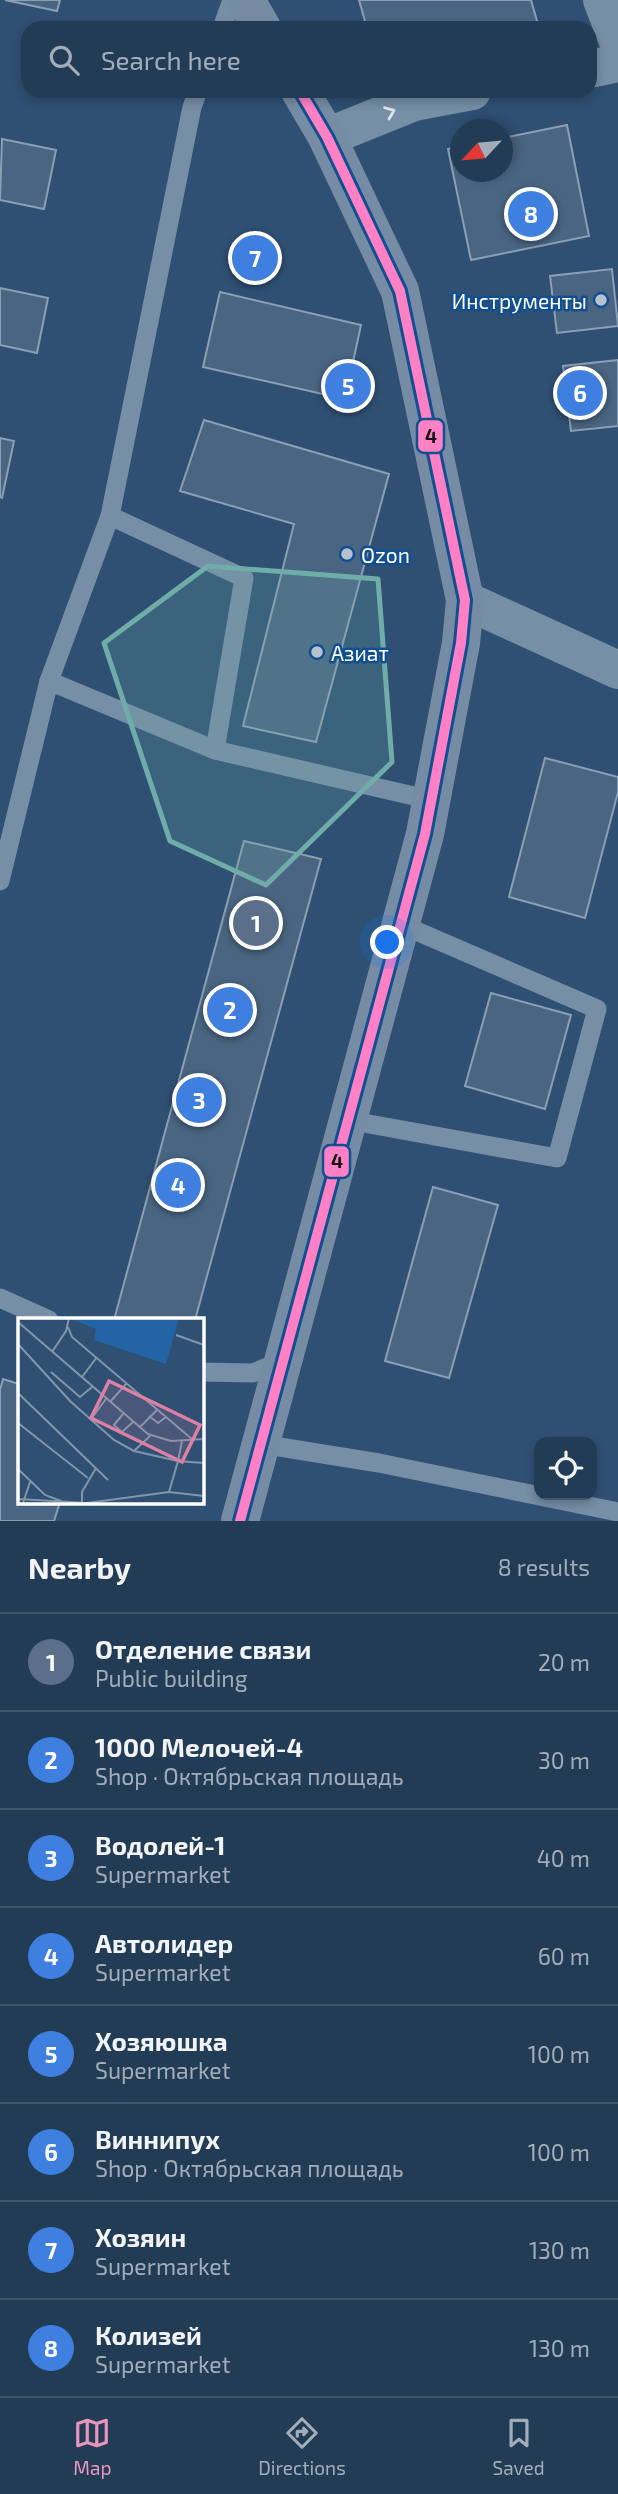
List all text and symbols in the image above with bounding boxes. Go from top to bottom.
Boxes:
search box [21,21,597,98]
icon: search [45,41,83,79]
text: Search here [101,44,241,75]
one-way arrow [384,106,396,120]
north arrow [450,119,513,182]
pin: 8 [508,188,554,240]
pin: 7 [232,232,278,284]
place label: Инструменты [452,288,587,314]
marker: Инструменты [593,292,609,308]
pin: 5 [325,360,371,412]
pin: 6 [557,367,603,419]
line badge: 4 [417,419,444,453]
text: 4 [425,424,437,447]
place label: Ozon [361,542,410,567]
marker: Ozon [339,546,355,562]
place label: Азиат [331,640,389,665]
marker: Азиат [309,644,325,660]
pin: 1 [233,897,279,949]
your location [370,925,404,959]
pin: 2 [207,984,253,1036]
pin: 3 [176,1074,222,1126]
line badge: 4 [323,1145,350,1178]
text: 4 [331,1149,343,1172]
pin: 4 [155,1159,201,1211]
inset map [18,1318,203,1504]
map controls [534,1437,597,1500]
button: locate [534,1437,597,1500]
text: Nearby [28,1549,131,1585]
text: 8 results [498,1553,590,1581]
text: Отделение связи [95,1633,311,1664]
text: 1 [46,1648,56,1676]
text: 20 m [538,1648,590,1676]
text: Public building [95,1664,248,1692]
text: 1000 Мелочей-4 [95,1731,303,1762]
text: 2 [44,1746,58,1774]
text: 30 m [538,1746,590,1774]
text: Shop · Октябрьская площадь [95,1762,404,1790]
text: Водолей-1 [95,1829,225,1860]
text: 3 [44,1844,58,1872]
text: 40 m [537,1844,590,1872]
text: Supermarket [95,1860,230,1888]
text: Автолидер [95,1927,233,1958]
text: 4 [44,1942,58,1970]
text: 60 m [538,1942,590,1970]
text: Supermarket [95,1958,230,1986]
text: Хозяюшка [95,2025,228,2056]
text: 5 [45,2040,57,2068]
text: 100 m [528,2040,590,2068]
text: Supermarket [95,2056,230,2084]
text: Виннипух [95,2123,220,2154]
text: 6 [44,2138,58,2166]
text: 100 m [528,2138,590,2166]
text: Shop · Октябрьская площадь [95,2154,404,2182]
text: Хозяин [95,2221,186,2252]
text: 7 [45,2236,57,2264]
text: 130 m [529,2236,590,2264]
text: Supermarket [95,2252,230,2280]
text: Колизей [95,2319,202,2350]
text: 8 [44,2334,58,2362]
text: 130 m [529,2334,590,2362]
text: Supermarket [95,2350,230,2378]
tab: Map [73,2414,111,2479]
tab: Directions [258,2414,346,2479]
tab: Saved [492,2414,545,2479]

